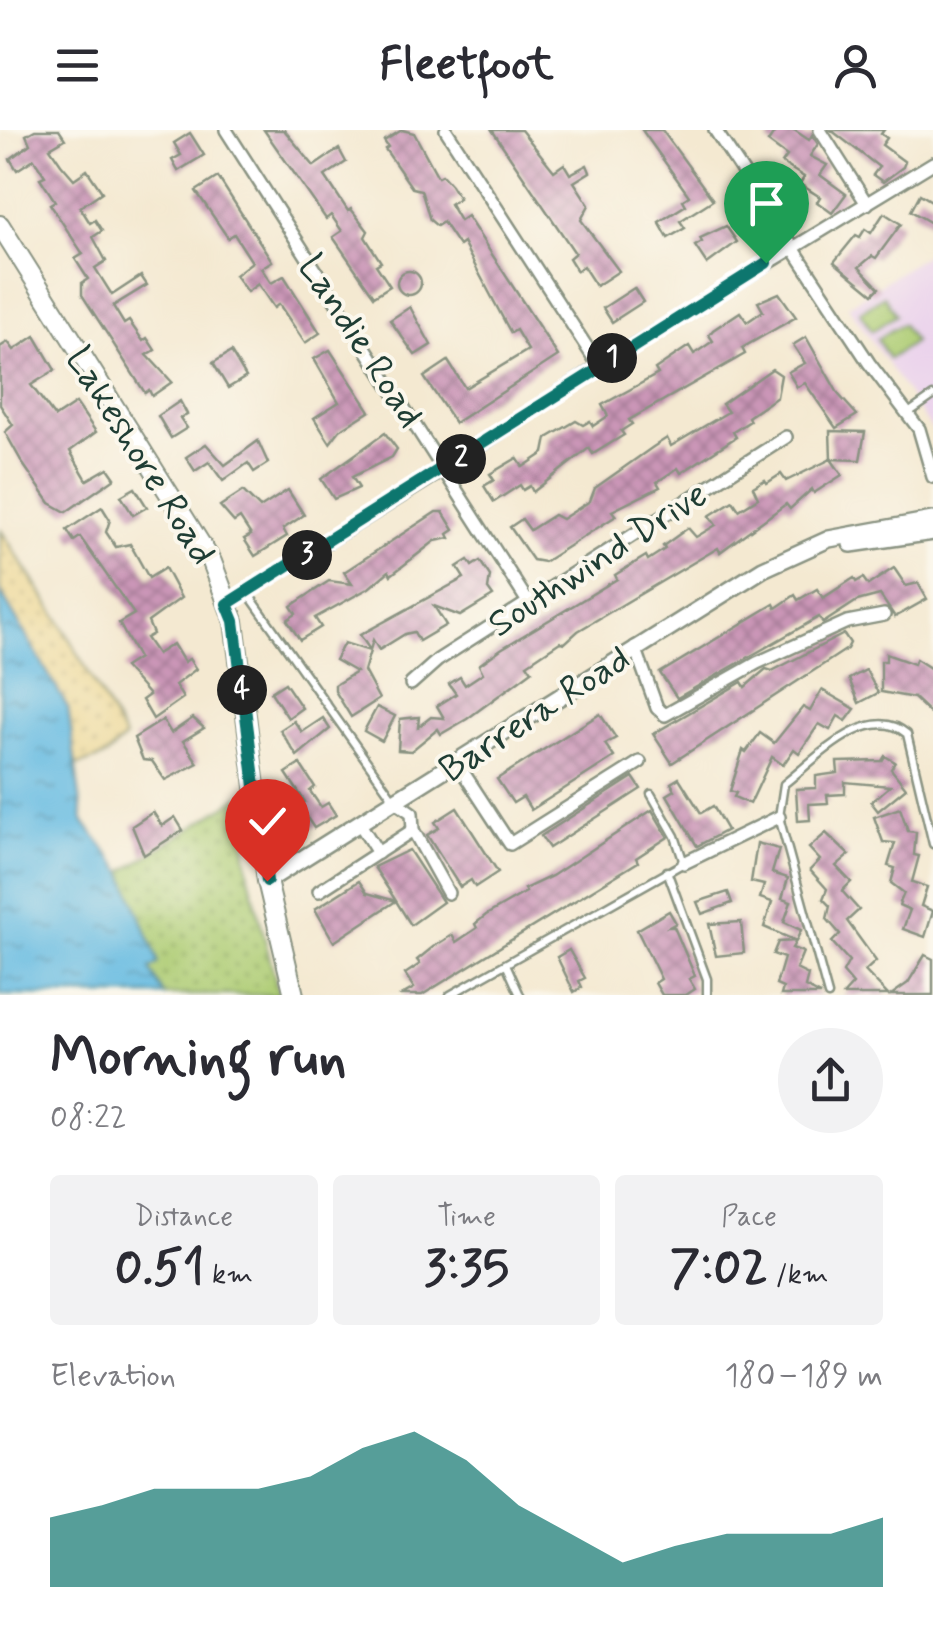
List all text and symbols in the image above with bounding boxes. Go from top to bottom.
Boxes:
text: Fleetfoot [379,36,554,95]
icon: menu [50,38,105,93]
icon: person [828,38,883,93]
pin [724,161,809,264]
icon: arrive [739,176,794,231]
street label: Landie Road [286,245,434,437]
pin: 1 [587,333,637,383]
street label: Lakeshore Road [53,338,226,575]
text: 1 [606,339,618,376]
pin: 2 [436,434,486,484]
text: 2 [454,440,468,477]
street label: Southwind Drive [479,471,718,649]
pin: 3 [282,530,332,580]
text: 3 [301,536,313,573]
street label: Barrera Road [431,635,640,795]
pin: 4 [217,665,267,715]
text: 4 [234,671,250,708]
pin [225,779,310,882]
icon: check [240,794,295,849]
text: Morning run [50,1023,347,1095]
button: share [778,1028,883,1133]
text: 08:22 [50,1097,127,1139]
text: Distance [135,1199,233,1236]
text: Time [437,1199,496,1236]
text: Pace [721,1199,777,1236]
text: 0.51 [115,1236,205,1302]
text: 3:35 [424,1236,509,1302]
text: 7:02 [670,1236,768,1302]
text: km [205,1257,253,1294]
text: /km [768,1257,829,1294]
text: Elevation [50,1355,176,1397]
text: 180–189 m [725,1355,883,1397]

